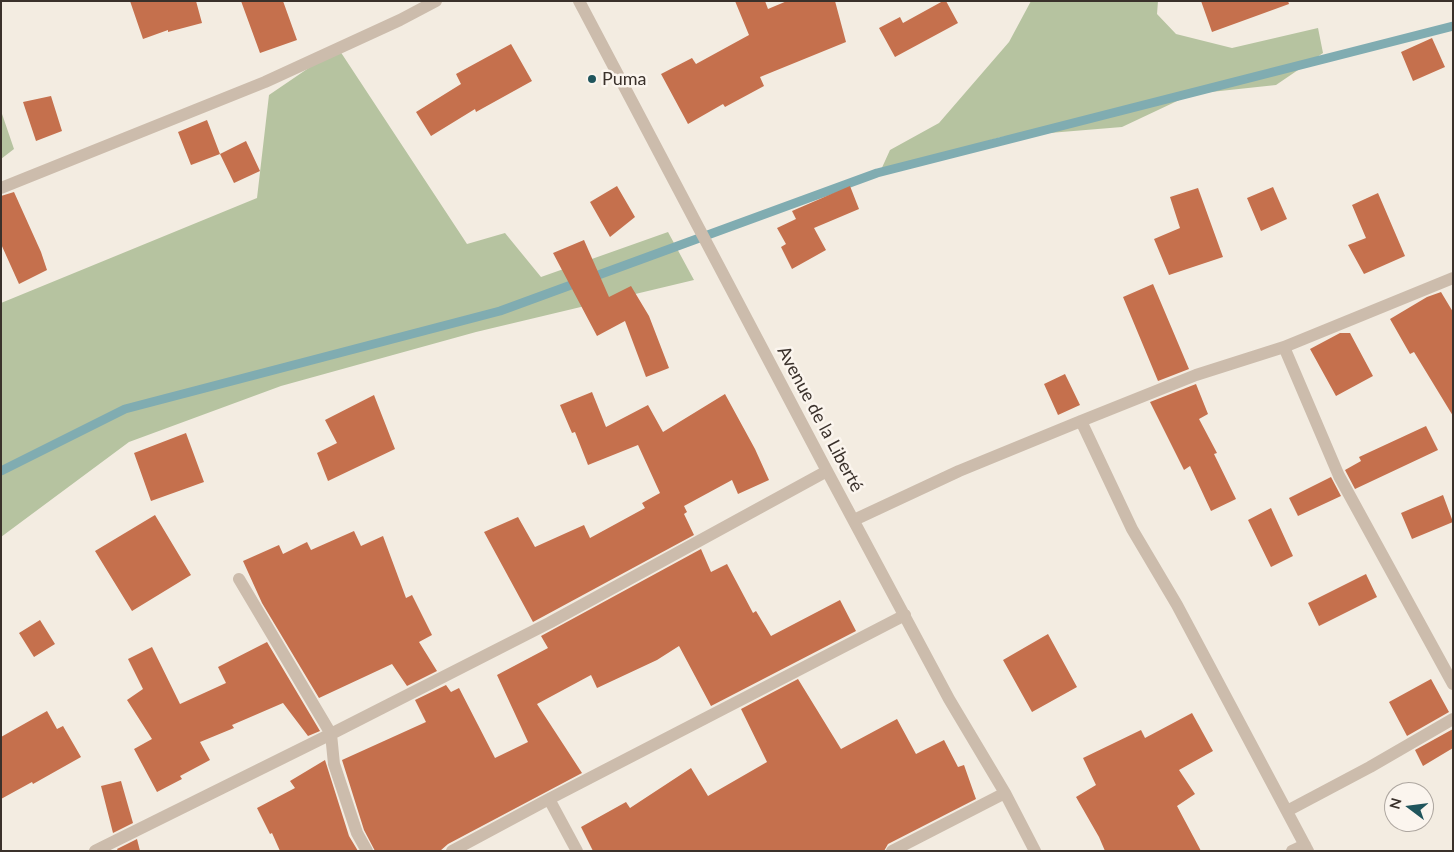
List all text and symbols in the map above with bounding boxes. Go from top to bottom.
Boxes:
place label: Puma [602,68,647,90]
marker: Puma [586,73,598,85]
street label: Avenue de la Liberté [772,342,868,496]
north arrow [1384,782,1434,832]
text: N [1385,796,1405,811]

